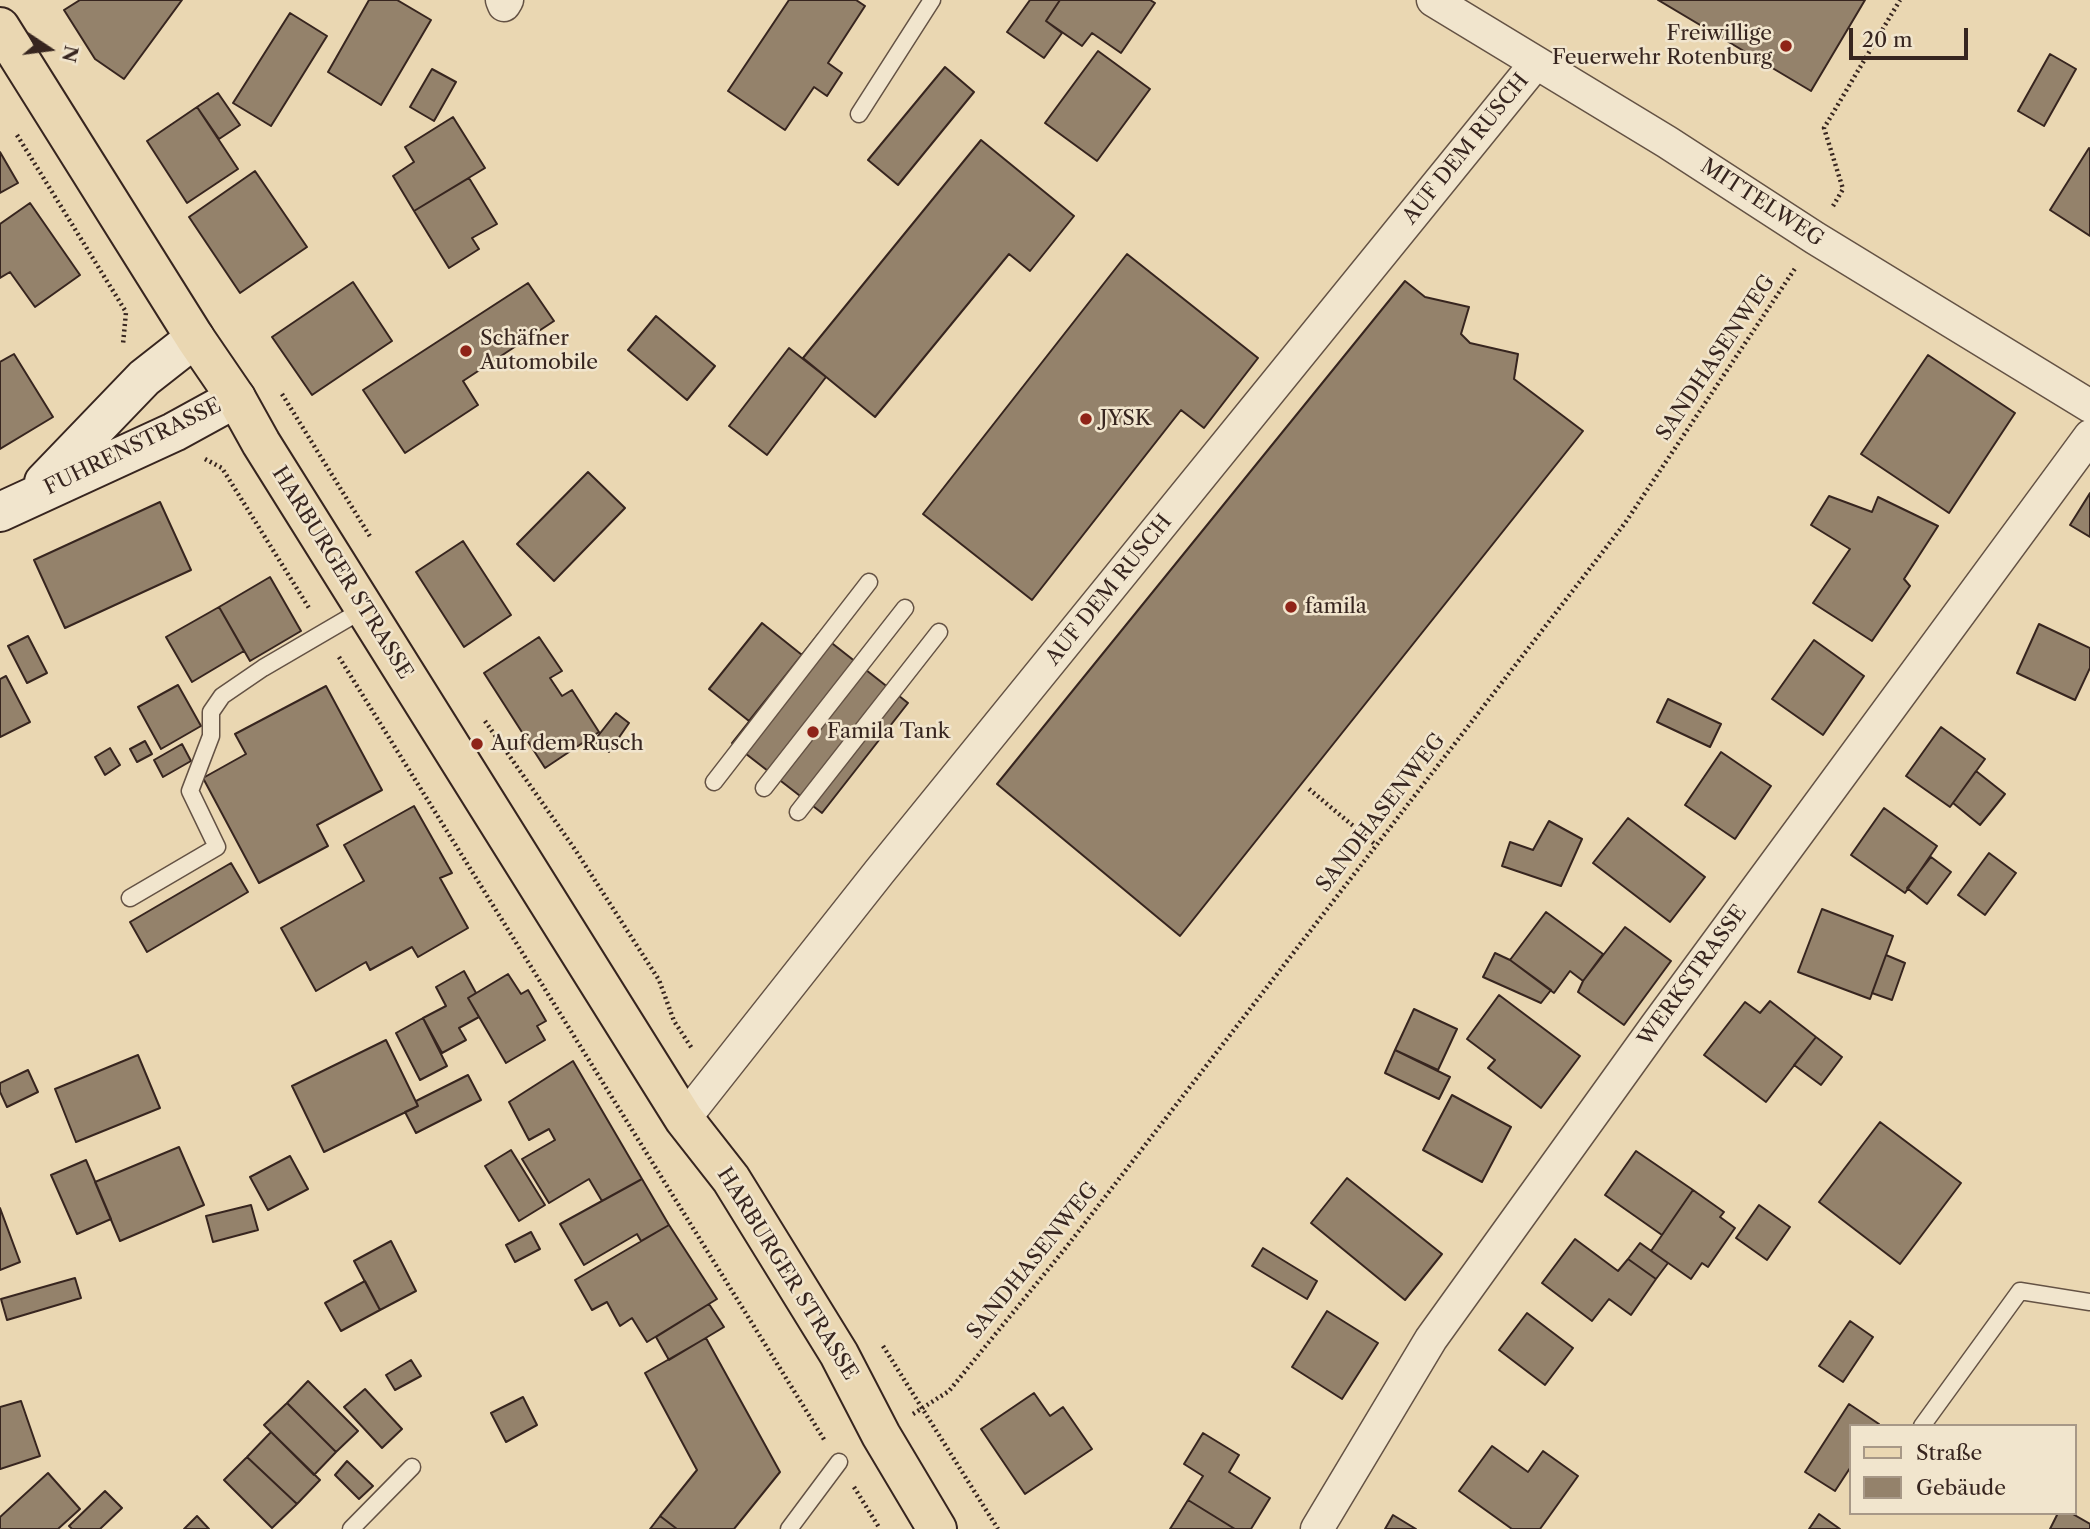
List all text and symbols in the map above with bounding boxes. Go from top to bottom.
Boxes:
north arrow [14,14,84,84]
scale bar [1852,14,1971,58]
place label: Freiwillige Feuerwehr Rotenburg [1552,21,1772,71]
text: 20 m [1862,27,1913,52]
marker: Freiwillige Feuerwehr Rotenburg [1778,38,1794,54]
text: N [57,43,83,64]
street label: AUF DEM RUSCH [1398,69,1534,229]
street label: MITTELWEG [1696,154,1828,252]
street label: SANDHASENWEG [1651,270,1781,446]
place label: Schäfner Automobile [480,326,598,376]
marker: Schäfner Automobile [458,343,474,359]
street label: FUHRENSTRASSE [40,393,226,501]
place label: JYSK [1100,406,1151,432]
marker: JYSK [1078,411,1094,427]
street label: HARBURGER STRASSE [266,462,418,684]
street label: AUF DEM RUSCH [1041,510,1177,670]
place label: famila [1305,594,1367,620]
marker: famila [1283,599,1299,615]
place label: Famila Tank [827,719,950,745]
marker: Famila Tank [805,724,821,740]
street label: SANDHASENWEG [1311,729,1451,897]
place label: Auf dem Rusch [491,731,644,757]
marker: Auf dem Rusch [469,736,485,752]
street label: WERKSTRASSE [1633,901,1753,1051]
street label: HARBURGER STRASSE [711,1163,863,1385]
street label: SANDHASENWEG [962,1178,1104,1344]
legend [1848,1424,2076,1515]
text: Straße [1916,1440,1982,1465]
text: Gebäude [1916,1475,2006,1500]

